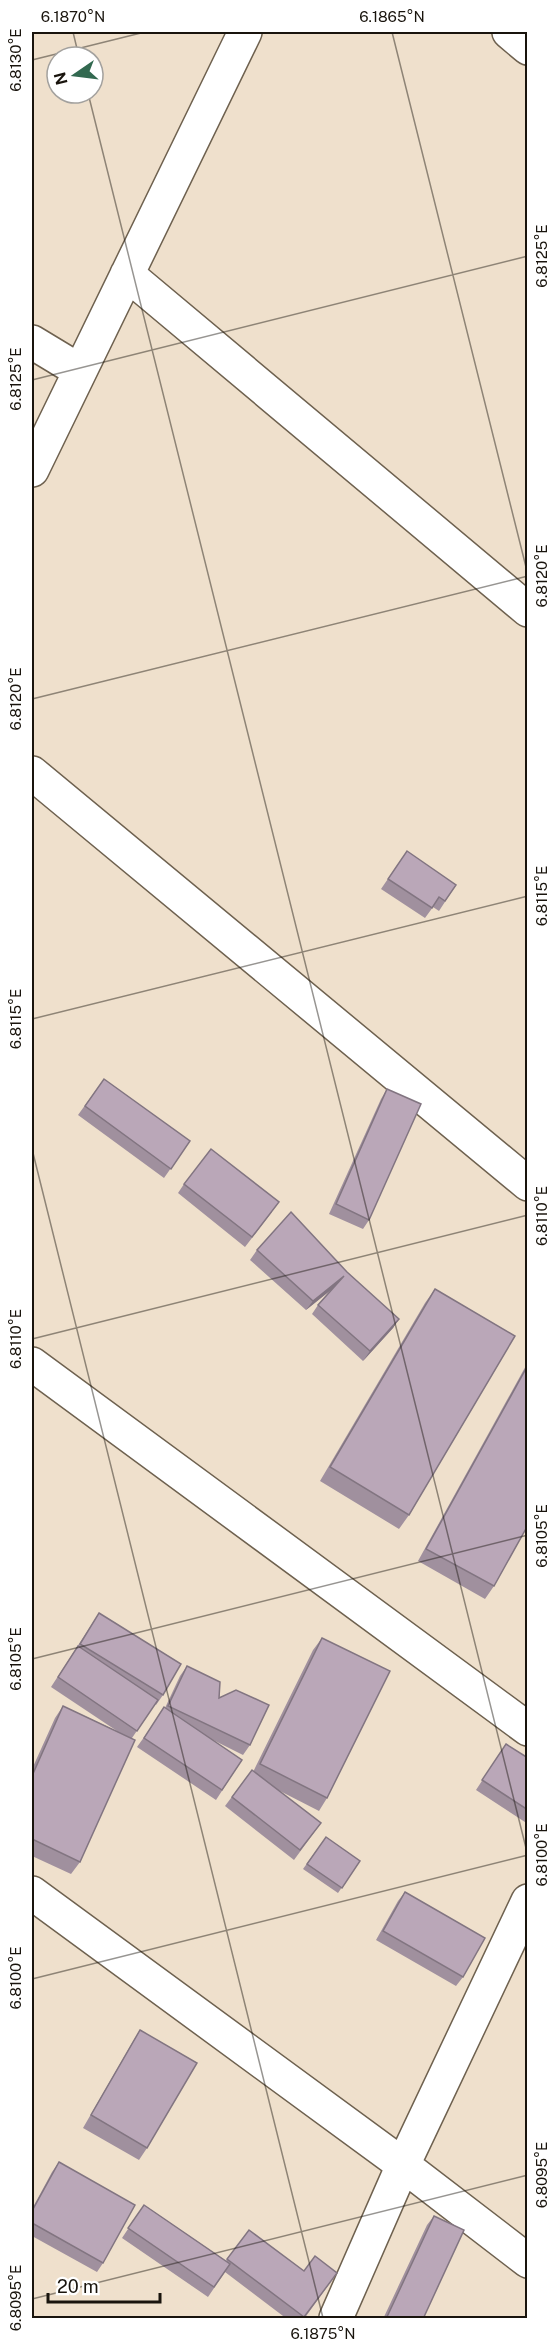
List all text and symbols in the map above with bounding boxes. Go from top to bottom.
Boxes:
text: 6.1870°N [41,8,105,25]
text: 6.1865°N [359,8,425,25]
text: 6.8130°E [7,28,24,92]
north arrow [45,45,105,105]
text: N [50,70,72,87]
text: 6.8125°E [533,224,550,288]
text: 6.8125°E [7,347,24,411]
text: 6.8120°E [533,545,550,607]
text: 6.8120°E [7,668,24,730]
text: 6.8115°E [533,866,550,926]
text: 6.8115°E [7,989,24,1049]
text: 6.8110°E [533,1186,550,1246]
text: 6.8110°E [7,1309,24,1369]
text: 6.8105°E [533,1504,550,1568]
text: 6.8105°E [7,1627,24,1691]
text: 6.8100°E [533,1823,550,1887]
text: 6.8100°E [7,1946,24,2010]
text: 6.8095°E [533,2142,550,2208]
text: 6.8095°E [7,2265,24,2331]
scale bar [48,2266,160,2304]
text: 20 m [57,2276,99,2297]
text: 6.1875°N [290,2325,356,2342]

